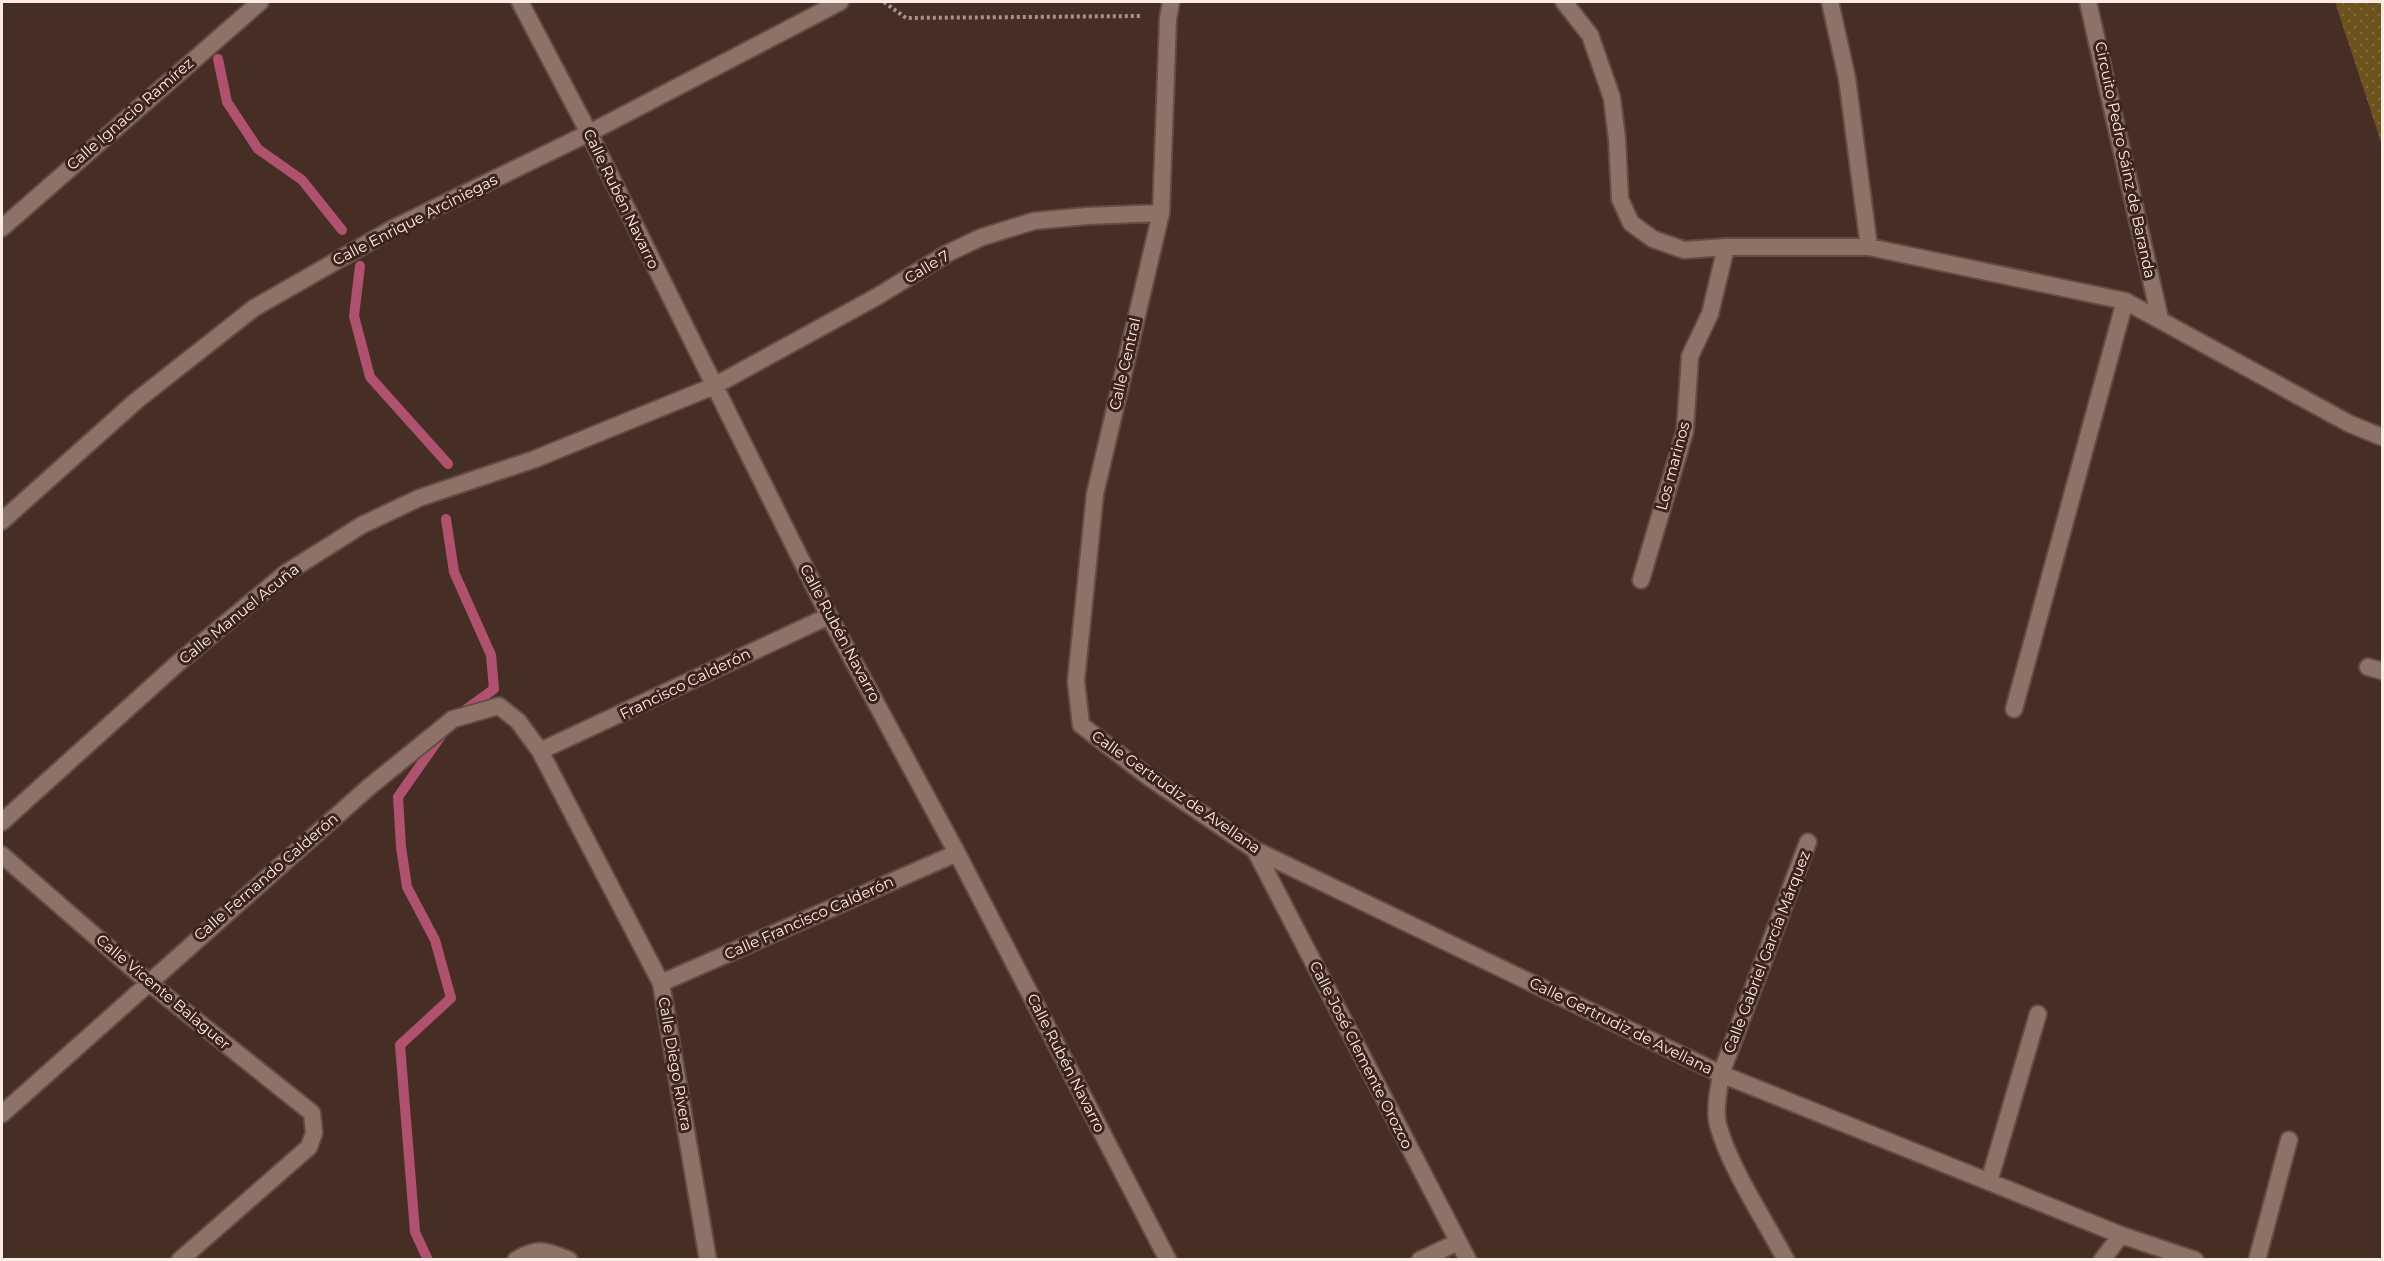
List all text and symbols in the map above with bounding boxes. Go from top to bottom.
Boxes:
street label: Circuito Pedro Sáinz de Baranda [2091,40,2160,280]
street label: Calle Ignacio Ramírez [62,53,197,174]
street label: Calle Rubén Navarro [579,126,664,272]
street label: Calle Enrique Arciniegas [329,170,500,269]
street label: Calle 7 [901,246,953,287]
street label: Calle Central [1105,316,1144,412]
street label: Los marinos [1652,419,1693,512]
street label: Calle Manuel Acuña [175,559,303,668]
street label: Calle Rubén Navarro [796,561,885,705]
street label: Francisco Calderón [616,644,753,723]
street label: Calle Gertrudiz de Avellana [1088,726,1264,857]
street label: Calle Fernando Calderón [190,809,342,945]
street label: Calle Gabriel García Márquez [1719,848,1814,1056]
street label: Calle Francisco Calderón [721,872,896,964]
street label: Calle Vicente Balaguer [92,930,234,1053]
street label: Calle José Clemente Orozco [1306,958,1417,1152]
street label: Calle Gertrudiz de Avellana [1526,973,1716,1078]
street label: Calle Rubén Navarro [1023,990,1110,1135]
street label: Calle Diego Rivera [654,995,697,1132]

